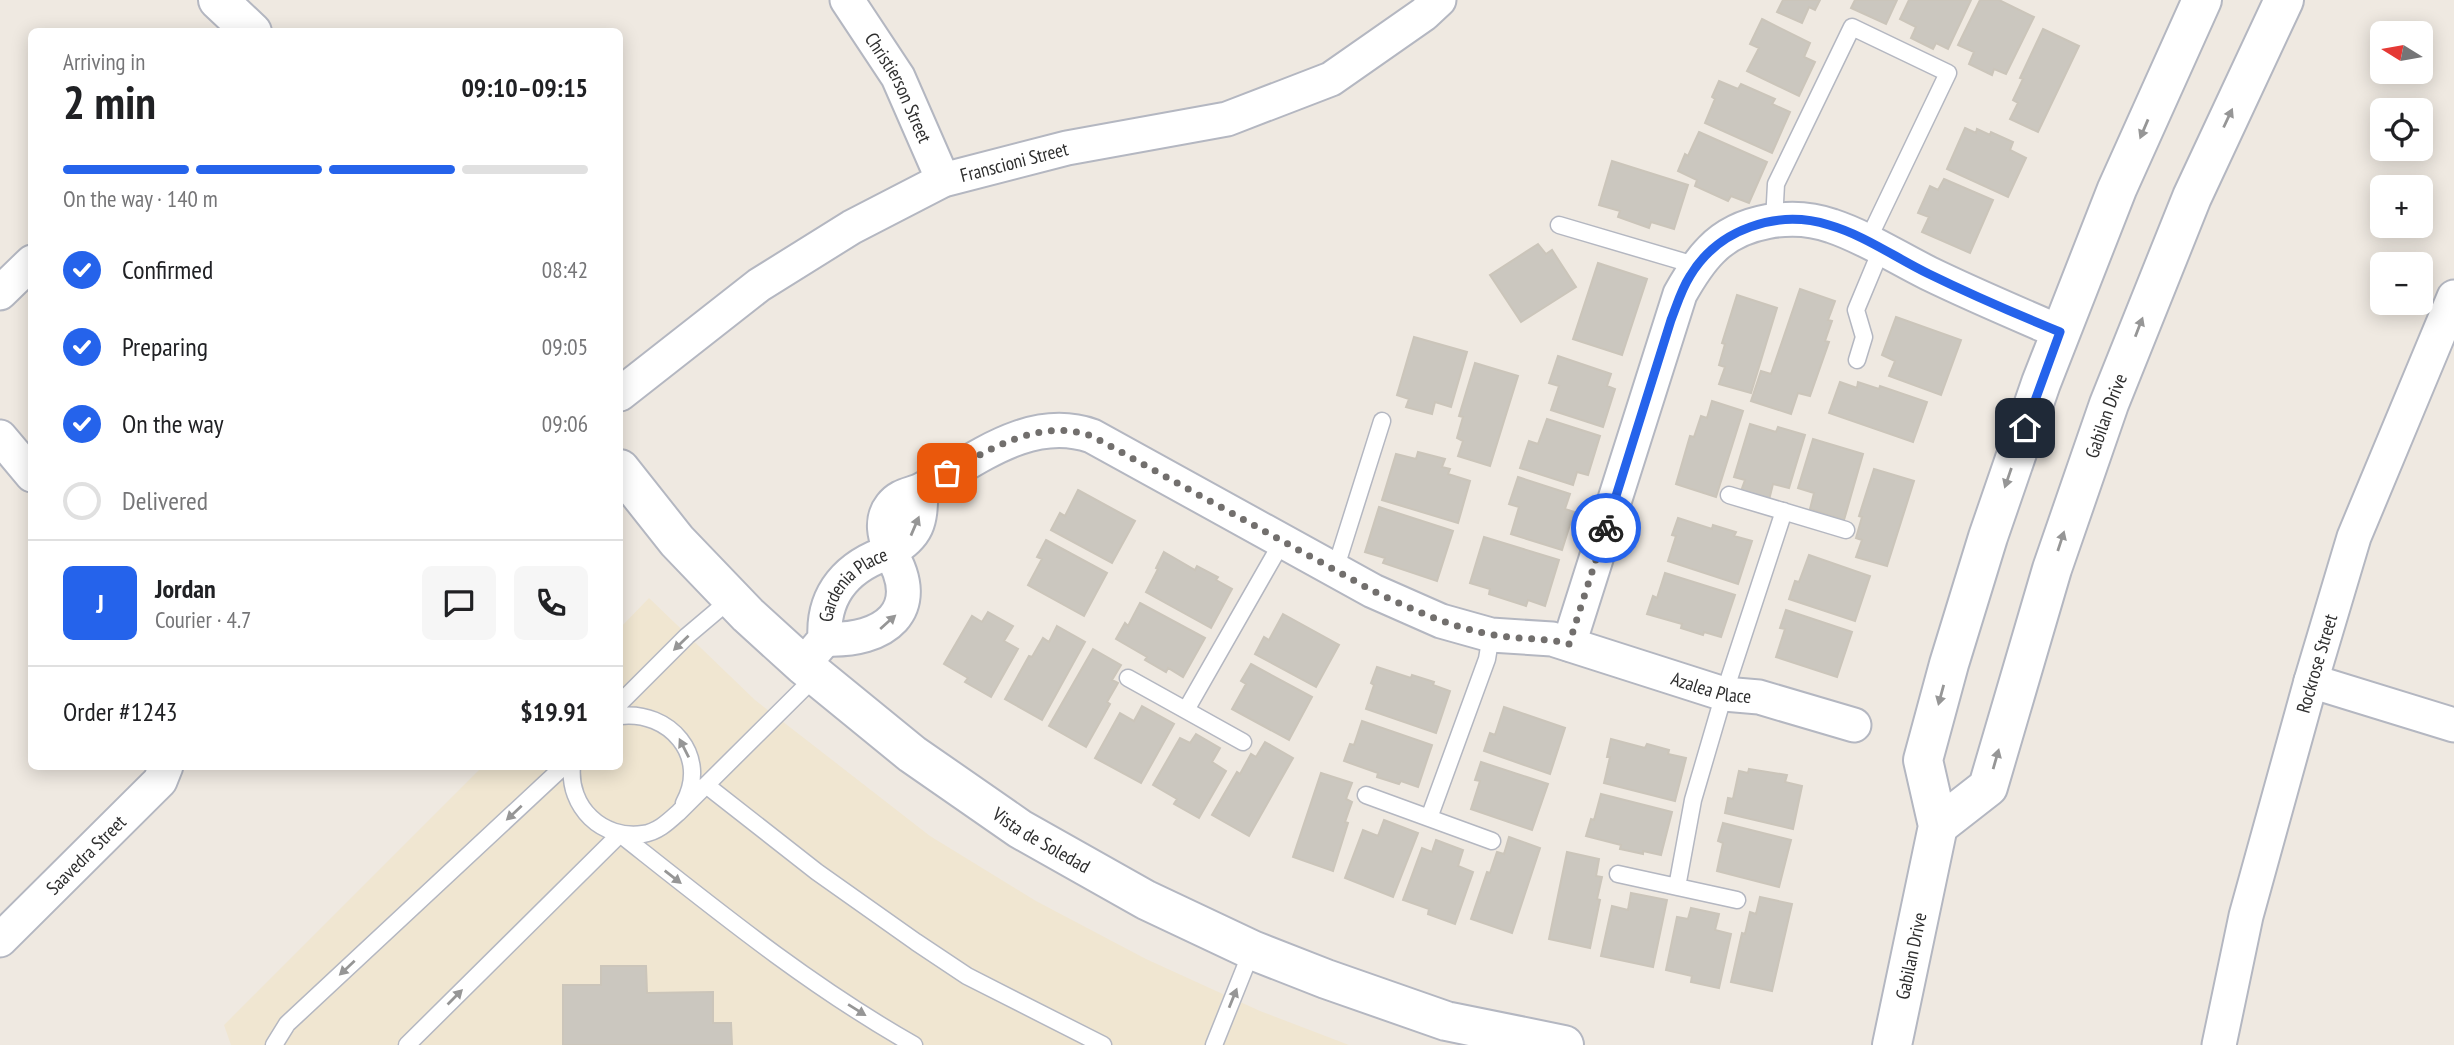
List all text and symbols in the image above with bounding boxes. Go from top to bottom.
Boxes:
north arrow [2370,21,2432,84]
map controls [2370,21,2433,315]
street label: Christierson Street [860,28,938,147]
text: Arriving in [63,47,145,76]
text: 09:10–09:15 [461,71,588,104]
text: 2 min [63,72,156,132]
button: locate [2370,98,2433,161]
one-way arrow [2222,108,2234,128]
one-way arrow [2138,119,2149,140]
street label: Franscioni Street [958,136,1071,187]
button: + [2370,175,2433,238]
text: On the way · 140 m [63,184,218,213]
icon: check [63,251,101,289]
button: − [2370,252,2433,315]
text: Confirmed [122,253,213,286]
text: 08:42 [542,255,588,284]
one-way arrow [2133,316,2144,337]
icon: check [63,328,101,366]
text: Preparing [122,330,208,363]
text: 09:05 [542,332,588,361]
street label: Gabilan Drive [2079,370,2132,461]
pin [1995,398,2055,458]
icon: check [63,405,101,443]
text: On the way [122,407,224,440]
text: 09:06 [542,409,588,438]
icon: home [2006,409,2044,447]
pin [917,443,977,503]
icon: bag [928,454,966,492]
one-way arrow [2002,467,2013,488]
text: Delivered [122,484,208,517]
courier [1571,493,1641,563]
icon: bike [1587,509,1625,547]
one-way arrow [909,516,921,536]
one-way arrow [2056,530,2067,551]
street label: Gardenia Place [813,542,891,624]
button: chat [422,566,496,640]
button: phone [514,566,588,640]
text: Jordan [155,572,216,605]
text: J [96,587,104,620]
text: Courier · 4.7 [155,605,251,634]
street label: Rockrose Street [2291,610,2343,716]
one-way arrow [879,614,897,630]
one-way arrow [672,634,689,651]
street label: Azalea Place [1668,666,1752,708]
one-way arrow [1935,684,1946,706]
text: Order #1243 [63,695,178,728]
text: $19.91 [520,695,588,728]
one-way arrow [678,738,689,758]
one-way arrow [1991,748,2002,770]
street label: Vista de Soledad [987,801,1094,878]
one-way arrow [505,805,523,821]
street label: Saavedra Street [41,809,131,900]
one-way arrow [664,869,682,884]
street label: Gabilan Drive [1890,910,1932,1002]
one-way arrow [339,960,356,976]
one-way arrow [1228,987,1239,1008]
one-way arrow [447,989,463,1006]
one-way arrow [847,1004,867,1017]

